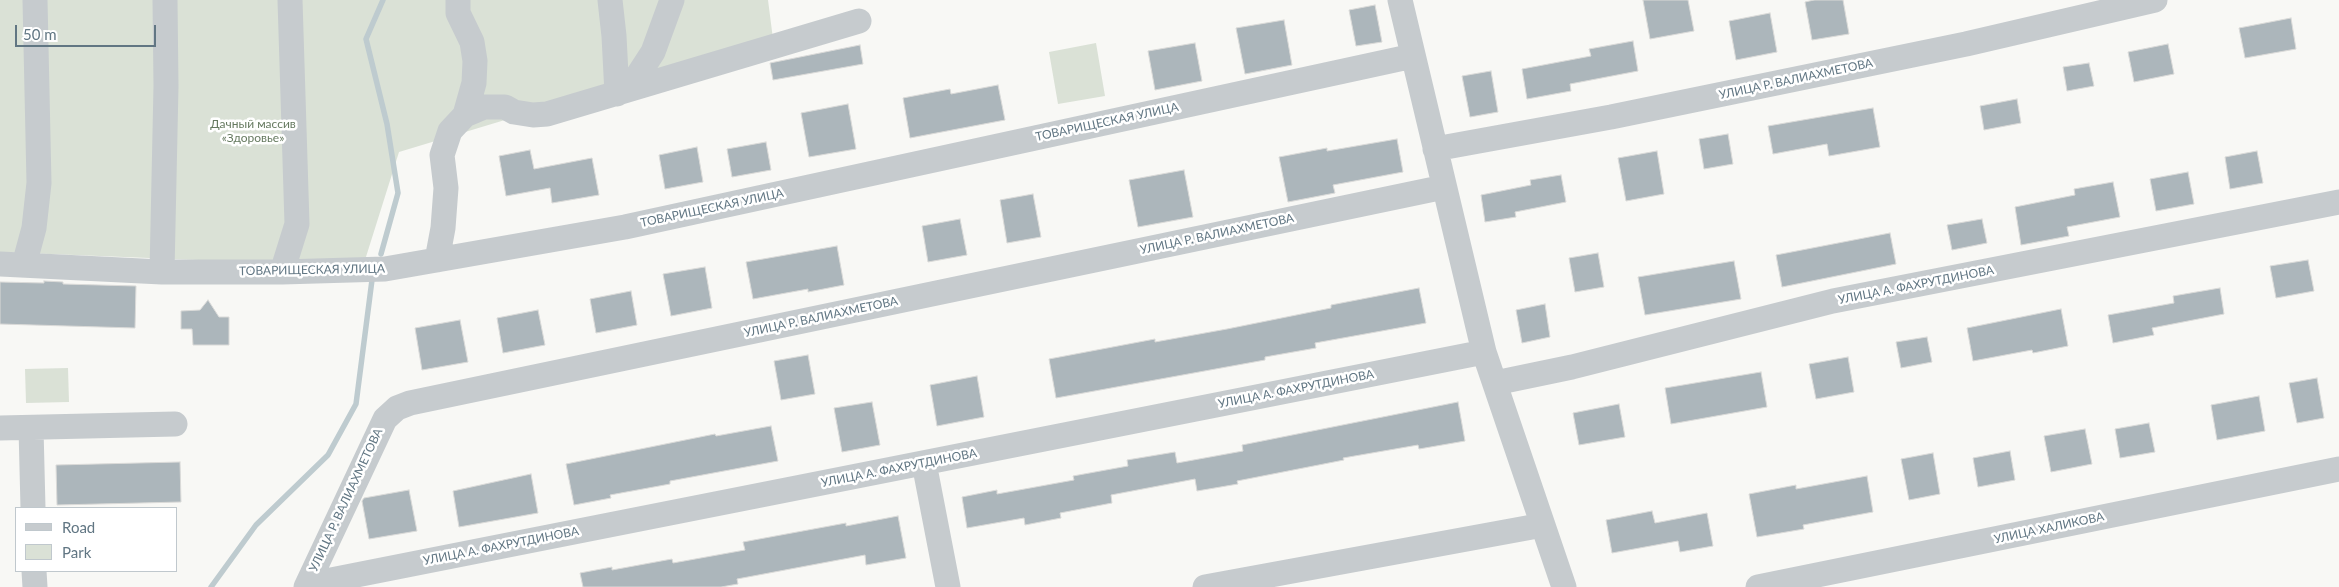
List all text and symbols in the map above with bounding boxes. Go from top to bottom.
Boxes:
scale bar [18,15,159,47]
text: 50 m [23,25,57,43]
street label: УЛИЦА Р. ВАЛИАХМЕТОВА [1718,56,1874,102]
street label: ТОВАРИЩЕСКАЯ УЛИЦА [1034,100,1180,144]
park label: Дачный массив «Здоровье» [210,117,296,145]
street label: ТОВАРИЩЕСКАЯ УЛИЦА [639,186,785,230]
street label: УЛИЦА Р. ВАЛИАХМЕТОВА [1139,211,1295,257]
street label: ТОВАРИЩЕСКАЯ УЛИЦА [239,262,385,278]
street label: УЛИЦА А. ФАХРУТДИНОВА [1837,263,1995,307]
street label: УЛИЦА Р. ВАЛИАХМЕТОВА [743,294,899,340]
street label: УЛИЦА А. ФАХРУТДИНОВА [1217,367,1375,411]
street label: УЛИЦА Р. ВАЛИАХМЕТОВА [306,426,386,574]
street label: УЛИЦА А. ФАХРУТДИНОВА [820,446,978,490]
legend [15,507,178,572]
street label: УЛИЦА ХАЛИКОВА [1993,509,2105,547]
text: Road [62,518,95,536]
street label: УЛИЦА А. ФАХРУТДИНОВА [422,524,580,568]
text: Park [62,543,91,561]

